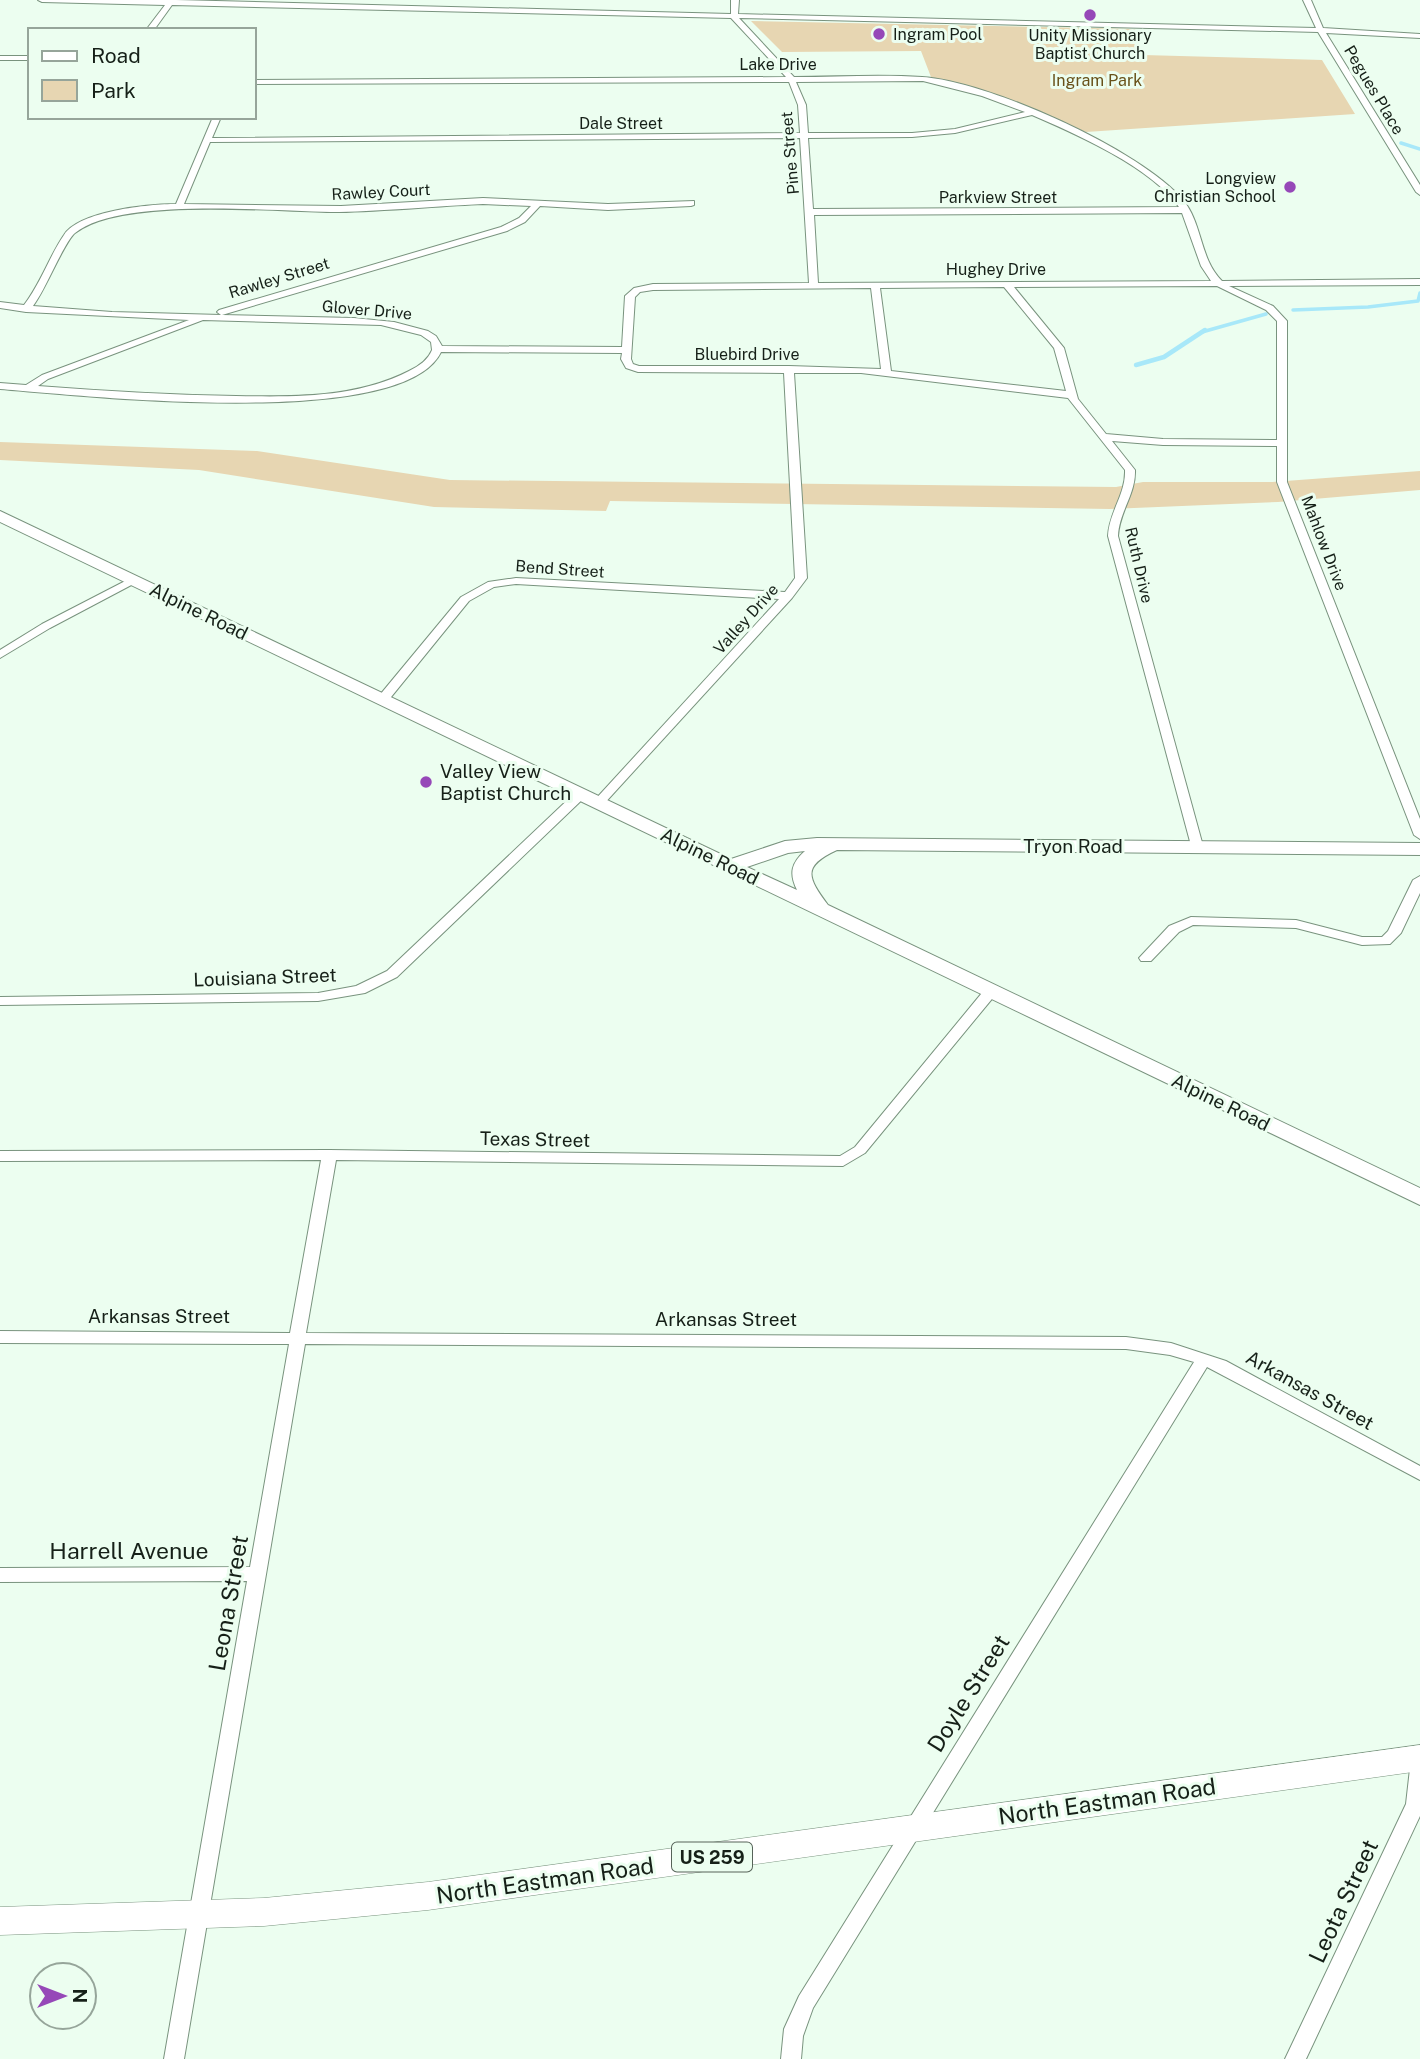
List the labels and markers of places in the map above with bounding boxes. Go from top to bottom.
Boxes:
marker: Unity Missionary Baptist Church [1082,7,1098,23]
place label: Ingram Pool [893,25,982,44]
marker: Ingram Pool [871,26,887,42]
place label: Unity Missionary Baptist Church [1028,26,1152,63]
place label: Longview Christian School [1154,169,1277,206]
marker: Longview Christian School [1282,179,1298,195]
place label: Valley View Baptist Church [440,760,571,804]
marker: Valley View Baptist Church [418,774,434,790]

